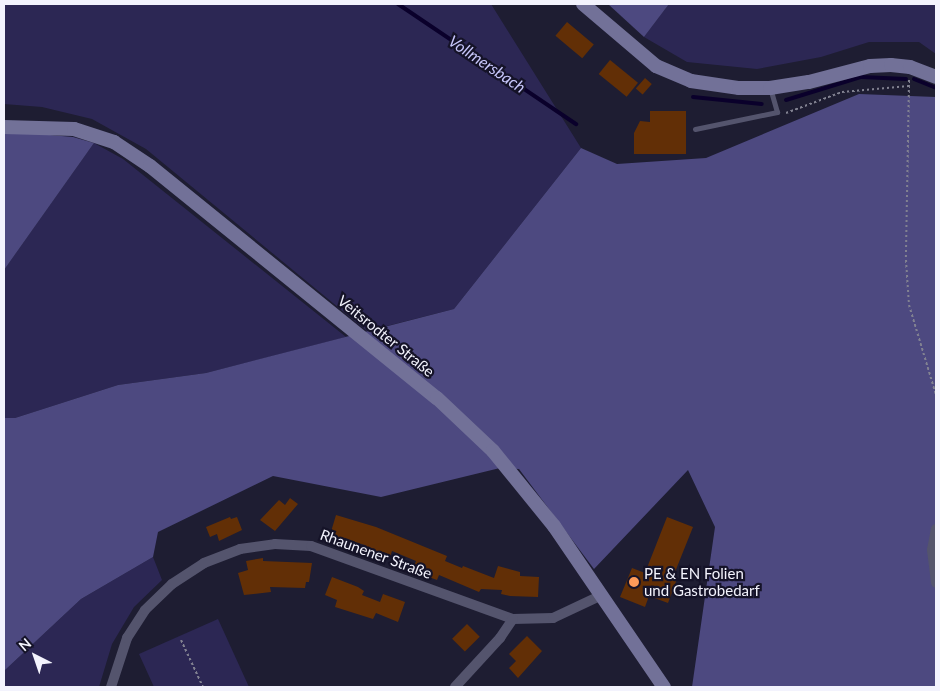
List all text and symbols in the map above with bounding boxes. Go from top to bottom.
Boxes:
water label: Vollmersbach [445,31,529,97]
street label: Veitsrodter Straße [334,291,438,381]
street label: Rhaunener Straße [317,525,435,583]
place label: PE & EN Folien und Gastrobedarf [644,564,760,599]
marker: PE & EN Folien und Gastrobedarf [628,576,640,588]
north arrow [10,631,60,681]
text: N [15,634,34,654]

